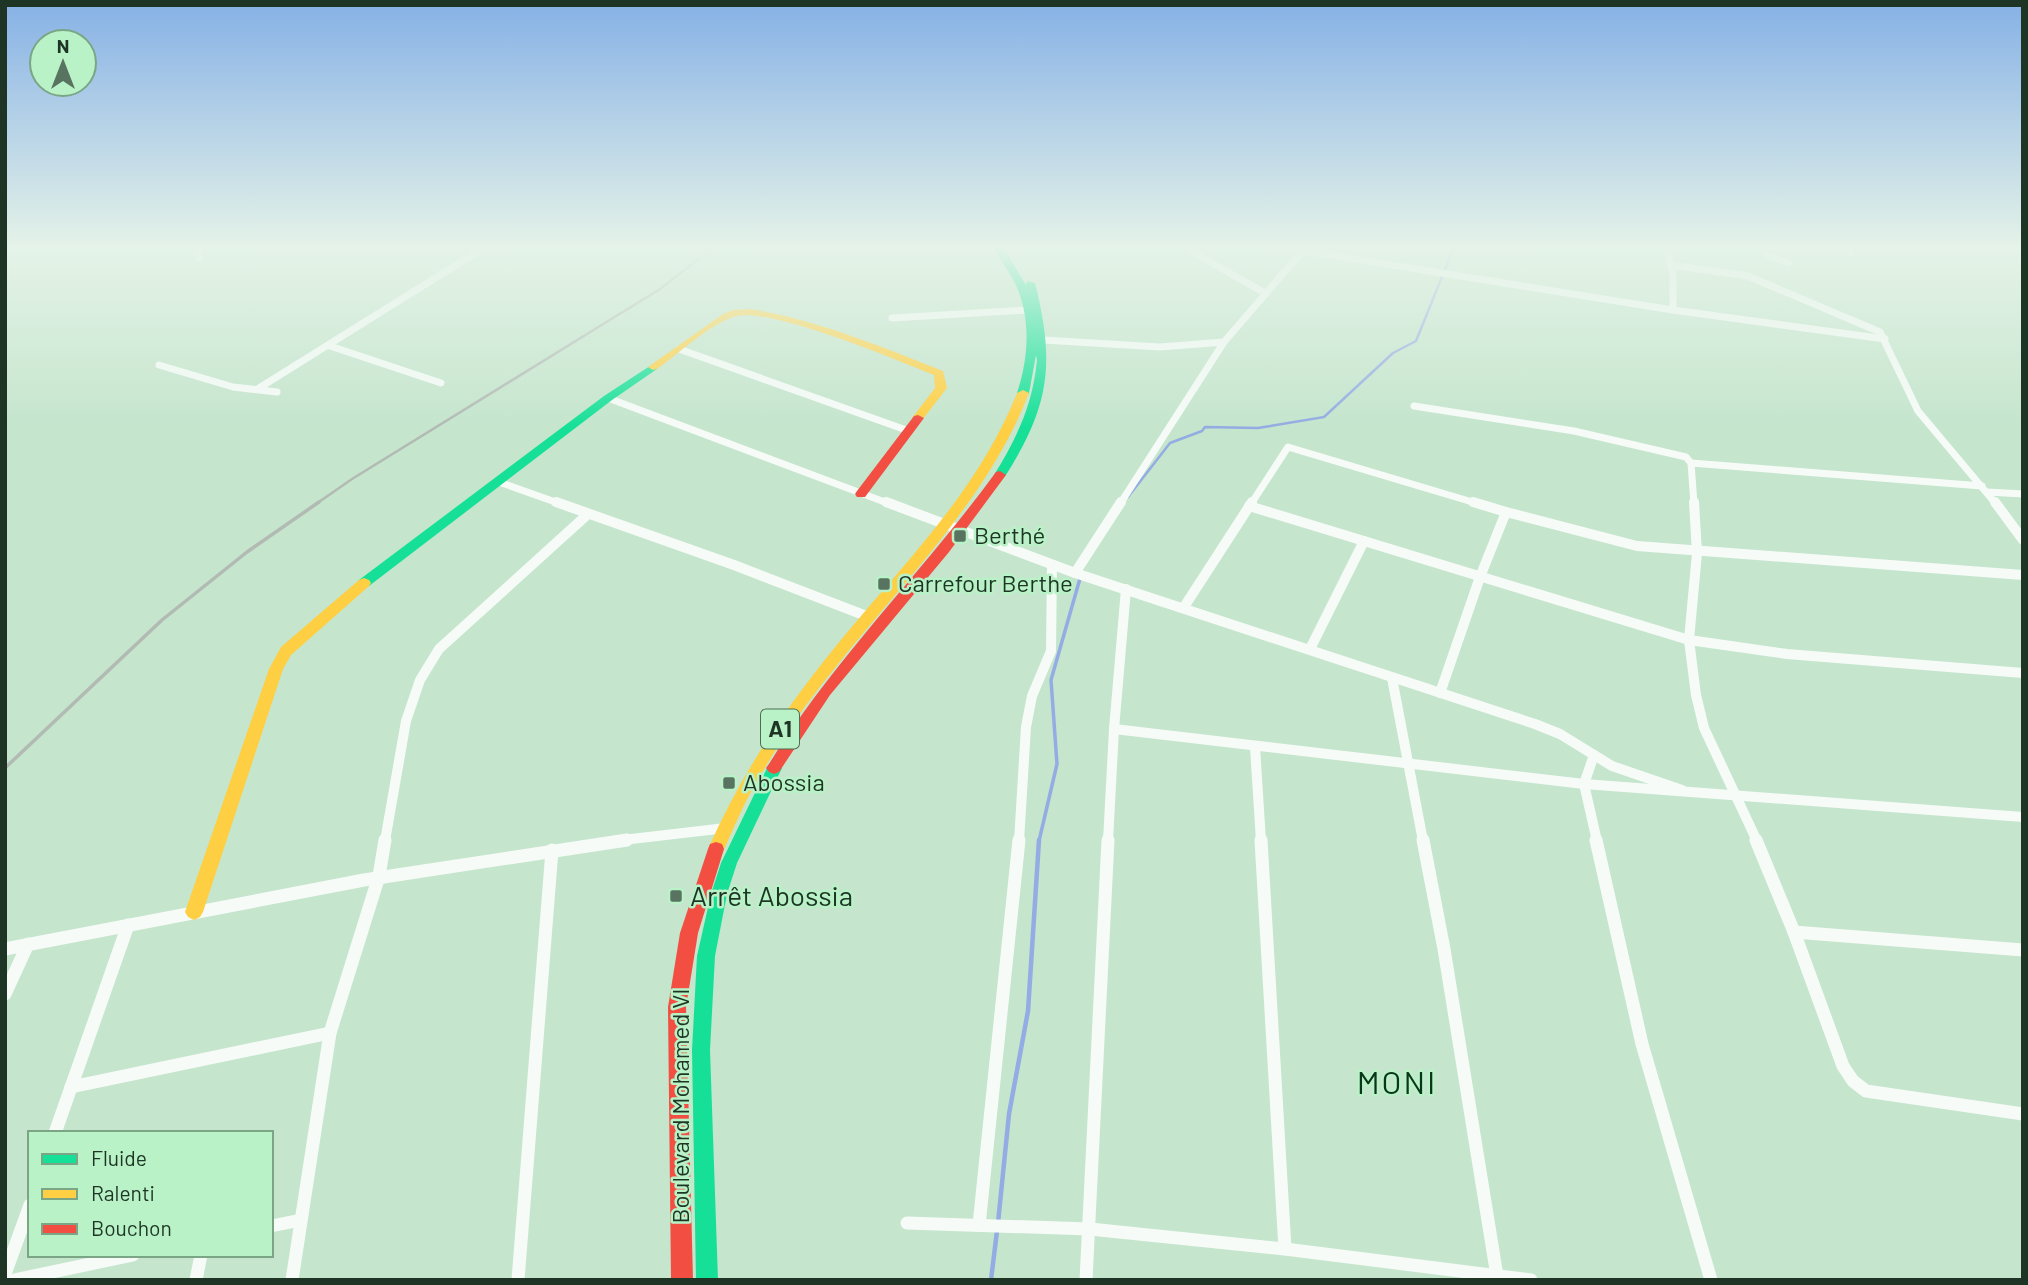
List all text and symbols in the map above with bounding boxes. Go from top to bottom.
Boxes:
north arrow [28,28,98,98]
text: N [57,34,69,57]
place label: Berthé [974,520,1045,549]
marker: Berthé [952,528,968,544]
place label: Carrefour Berthe [898,568,1073,597]
marker: Carrefour Berthe [876,576,892,592]
road number: A1 [761,709,799,748]
place label: Abossia [743,767,825,796]
marker: Abossia [721,775,737,791]
place label: Arrêt Abossia [690,878,853,912]
marker: Arrêt Abossia [668,888,684,904]
street label: Boulevard Mohamed VI [665,988,694,1224]
district label: MONI [1357,1062,1437,1100]
legend [28,1131,273,1257]
text: Fluide [91,1145,147,1170]
text: Ralenti [91,1180,155,1205]
text: Bouchon [91,1215,172,1240]

